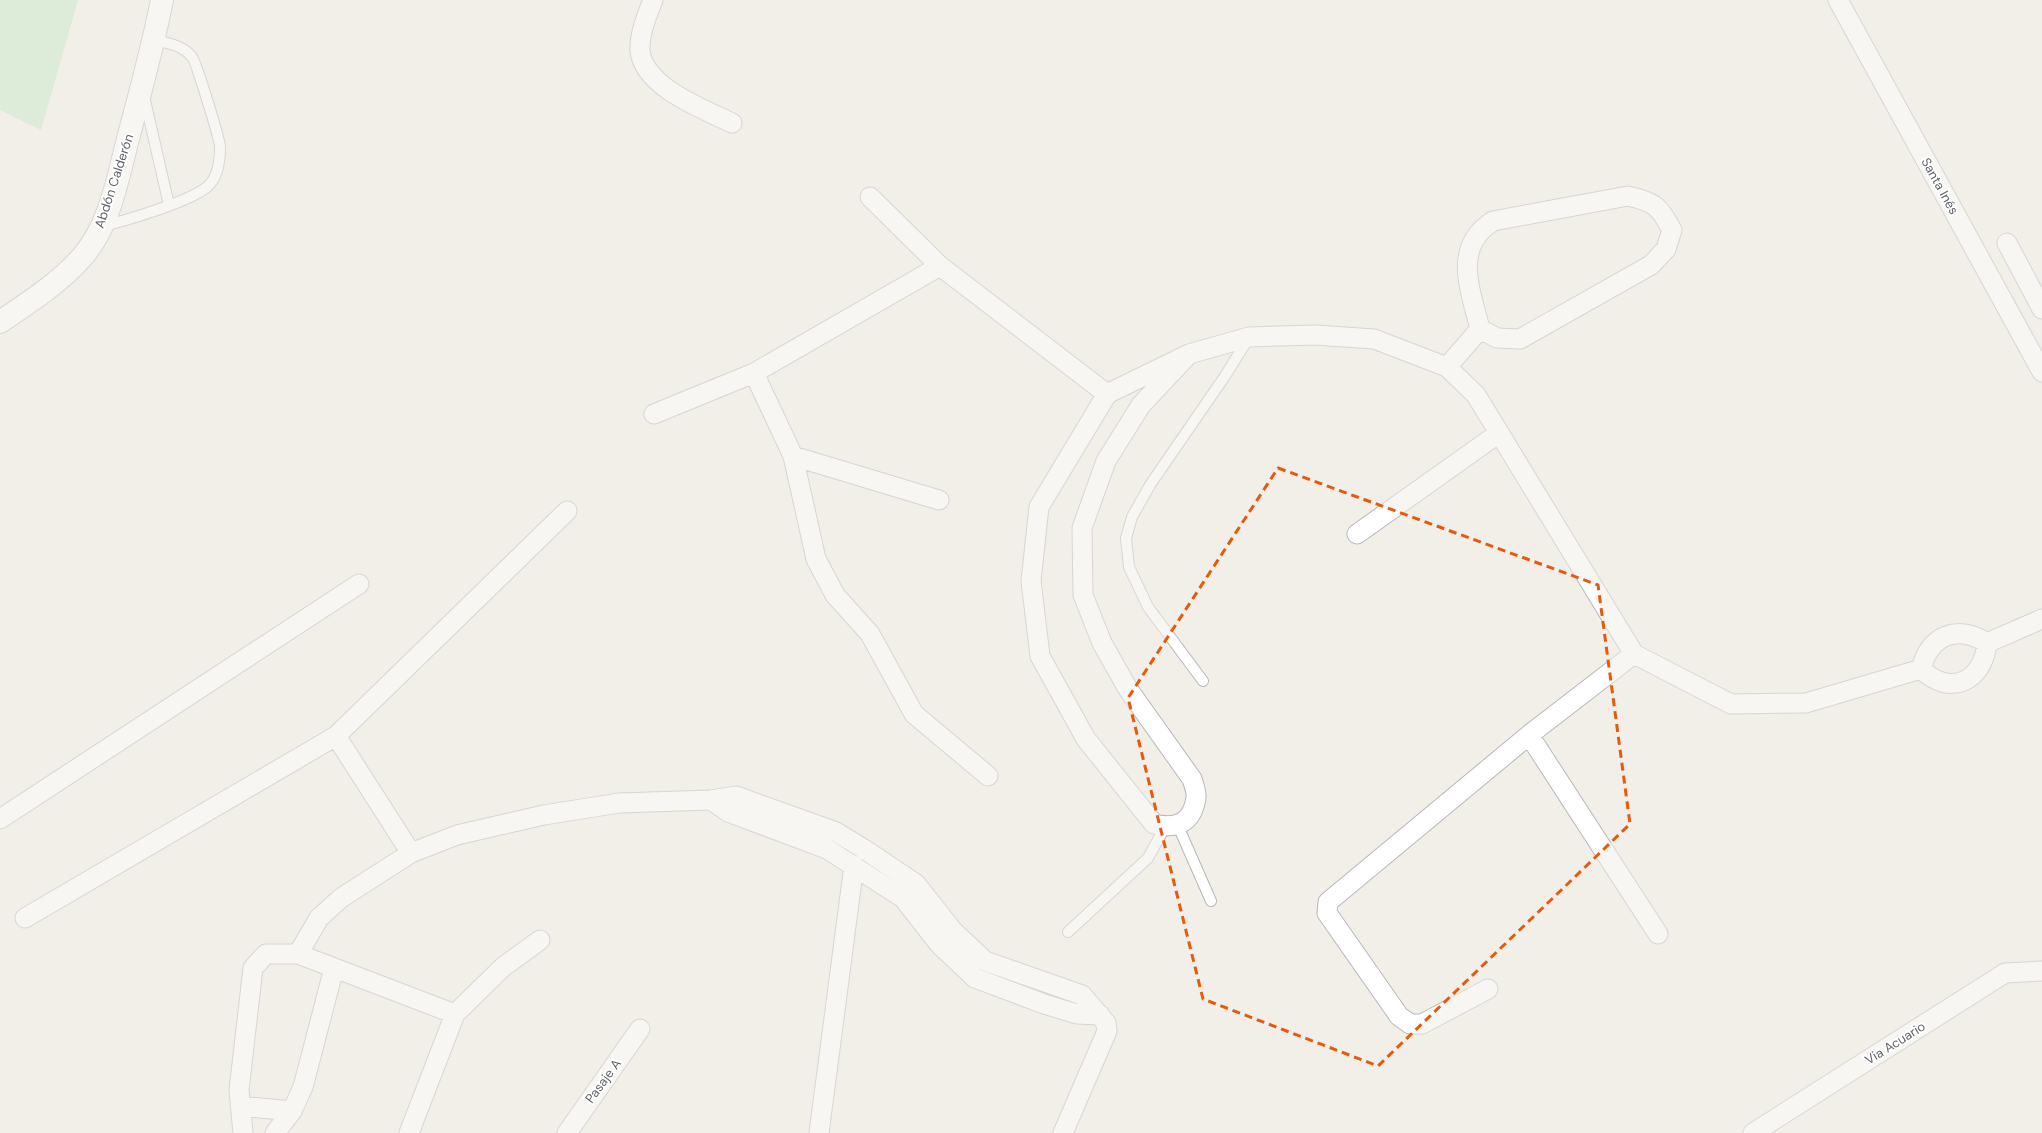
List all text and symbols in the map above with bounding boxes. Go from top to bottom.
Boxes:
street label: Abdón Calderón [91,132,137,230]
street label: Santa Inés [1918,155,1962,217]
street label: Via Acuario [1862,1018,1929,1068]
street label: Pasaje A [581,1055,625,1106]

